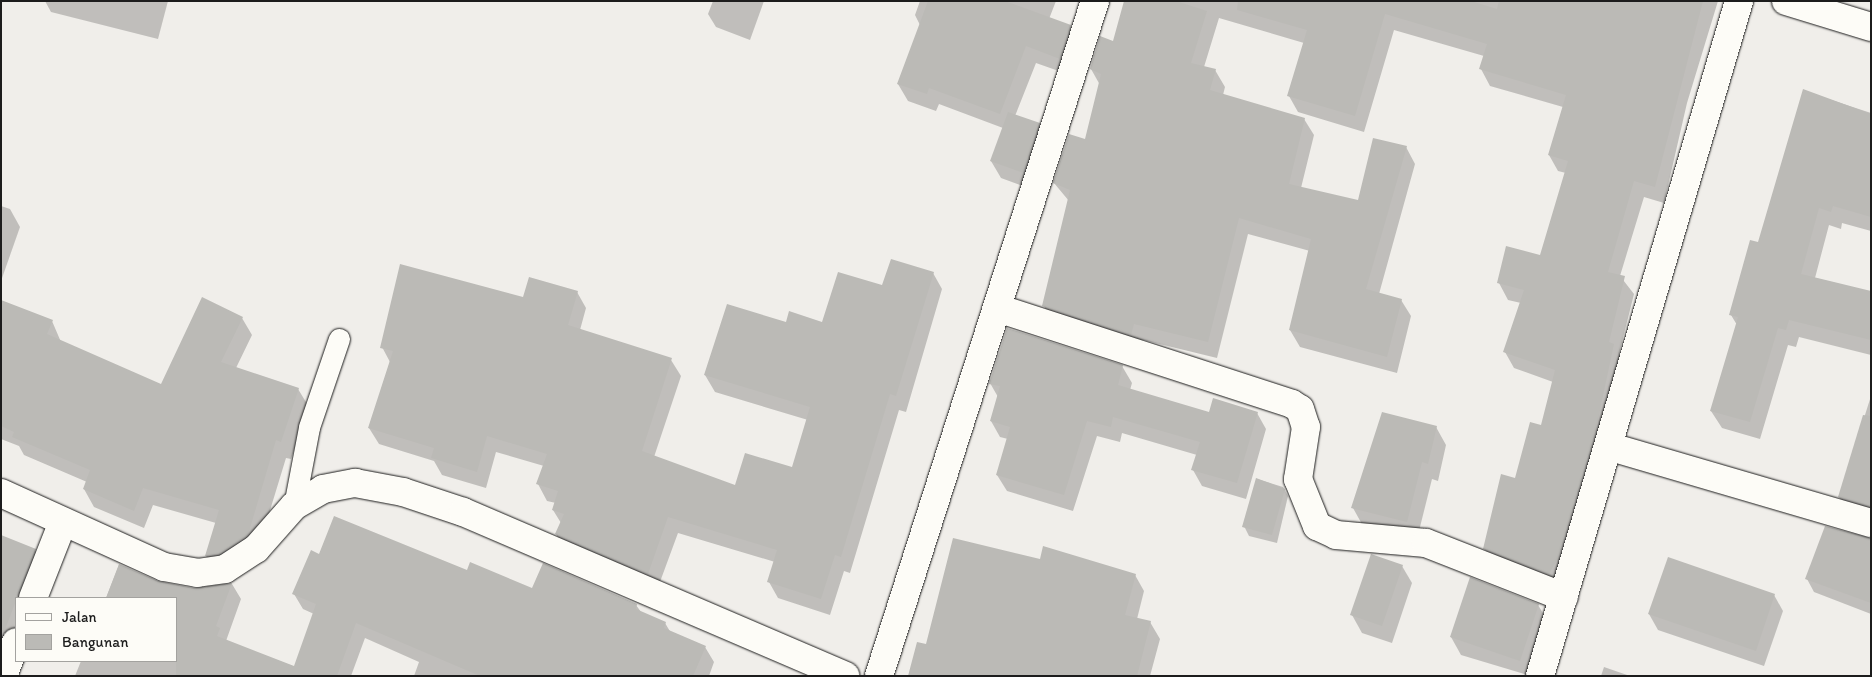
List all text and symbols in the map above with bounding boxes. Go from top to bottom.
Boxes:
legend [15,597,178,662]
text: Jalan [62,608,96,626]
text: Bangunan [62,633,129,651]

